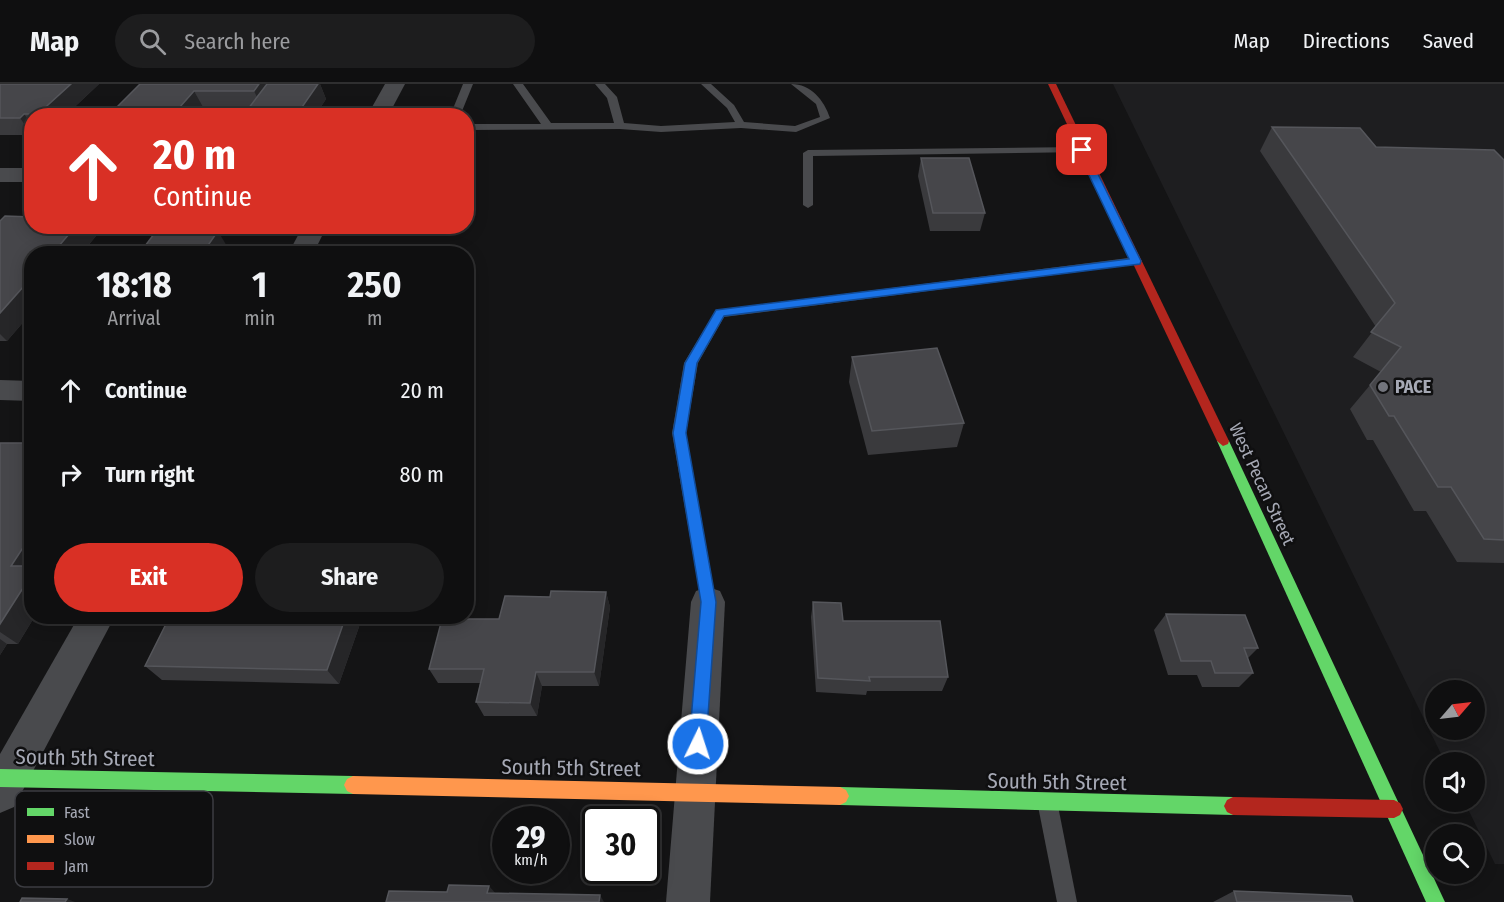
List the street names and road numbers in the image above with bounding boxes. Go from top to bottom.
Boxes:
street label: West Pecan Street [1224,419,1300,549]
street label: South 5th Street [15,744,155,772]
street label: South 5th Street [501,754,641,782]
street label: South 5th Street [987,768,1127,796]

